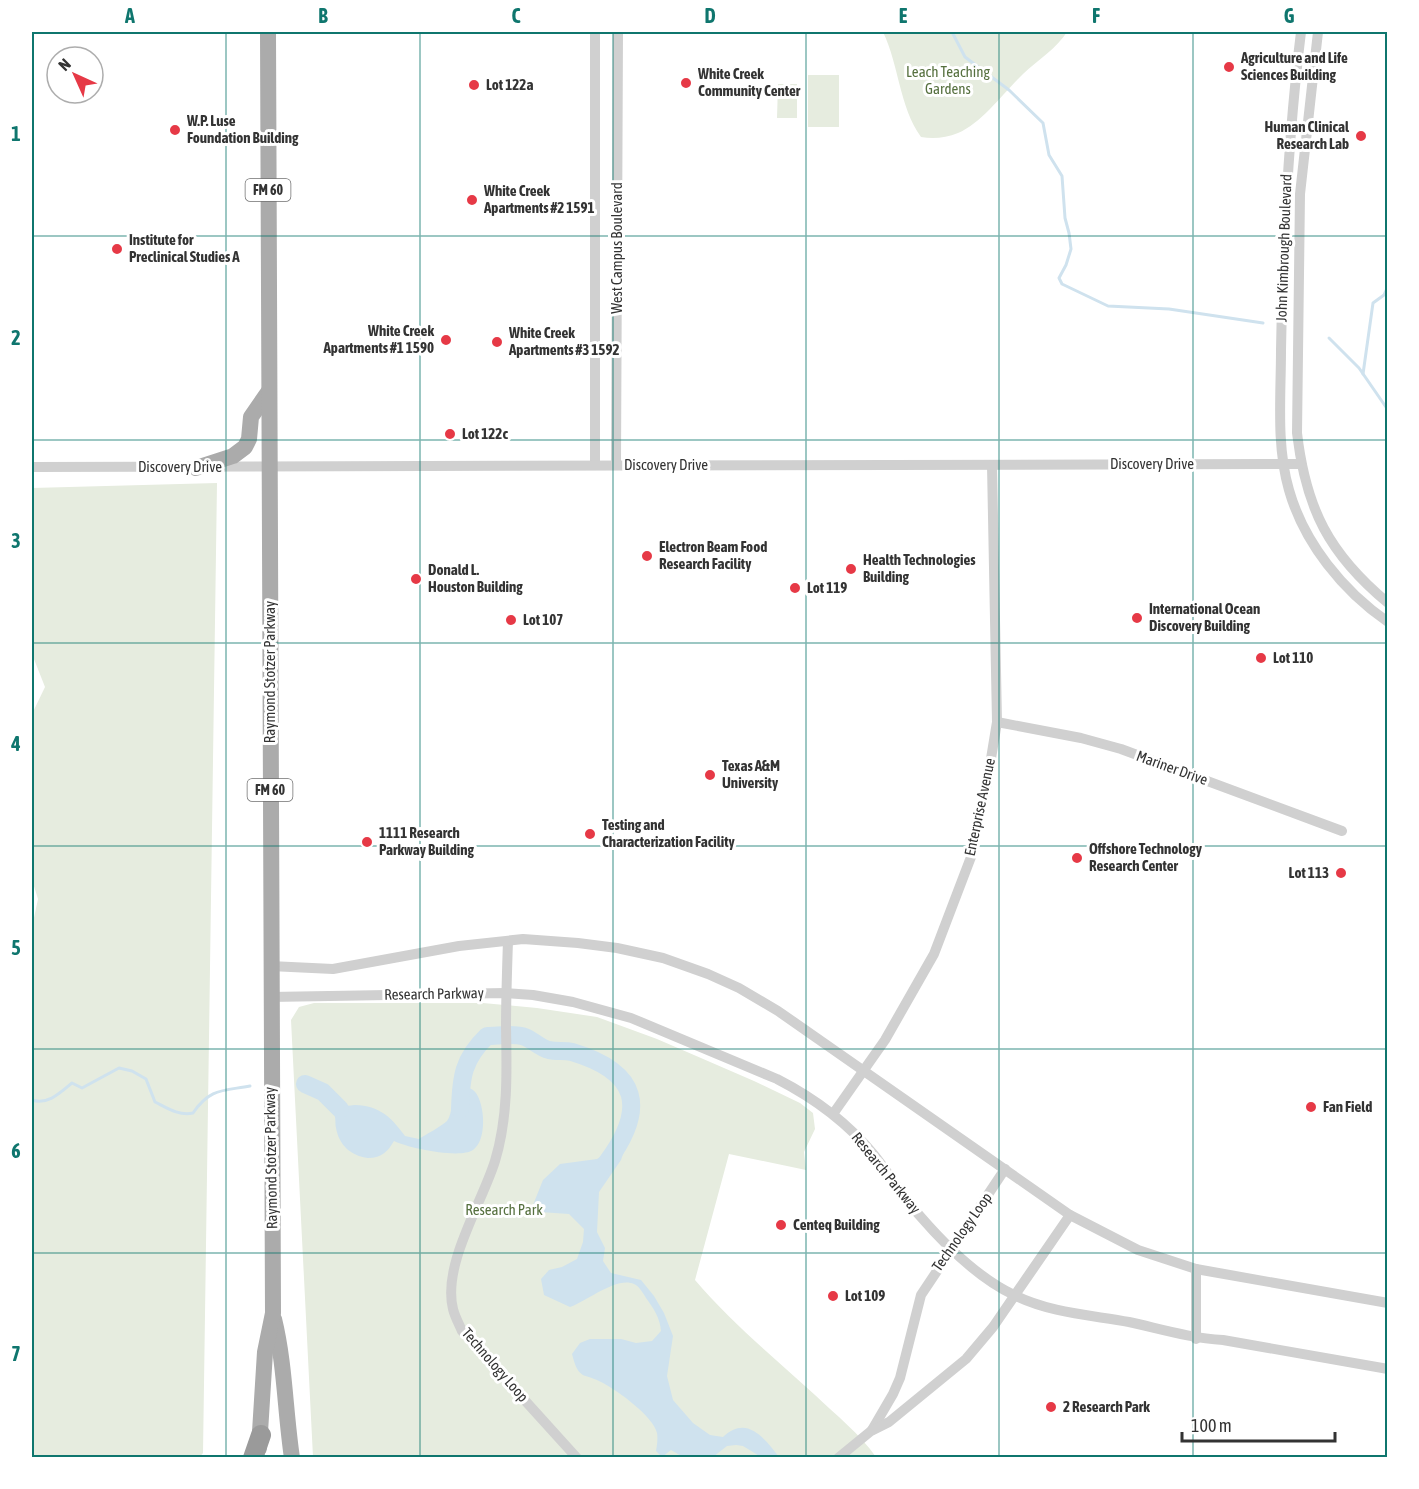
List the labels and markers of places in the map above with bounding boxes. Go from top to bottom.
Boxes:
place label: Agriculture and Life Sciences Building [1240,49,1348,83]
marker: Agriculture and Life Sciences Building [1222,60,1236,74]
place label: White Creek Community Center [697,65,801,99]
place label: Lot 122a [486,76,533,93]
marker: White Creek Community Center [679,76,693,90]
marker: Lot 122a [467,78,481,92]
place label: W.P. Luse Foundation Building [186,112,299,146]
place label: Human Clinical Research Lab [1265,118,1350,152]
marker: W.P. Luse Foundation Building [168,123,182,137]
marker: Human Clinical Research Lab [1354,129,1368,143]
place label: White Creek Apartments #2 1591 [483,182,595,216]
marker: White Creek Apartments #2 1591 [465,193,479,207]
place label: Institute for Preclinical Studies A [129,231,240,265]
marker: Institute for Preclinical Studies A [110,242,124,256]
place label: White Creek Apartments #1 1590 [323,322,434,356]
place label: White Creek Apartments #3 1592 [508,324,620,358]
marker: White Creek Apartments #1 1590 [439,333,453,347]
marker: White Creek Apartments #3 1592 [490,335,504,349]
place label: Lot 122c [462,425,508,442]
marker: Lot 122c [443,427,457,441]
place label: Electron Beam Food Research Facility [659,538,767,572]
marker: Electron Beam Food Research Facility [640,549,654,563]
place label: Health Technologies Building [863,551,976,585]
place label: Donald L. Houston Building [428,561,523,595]
marker: Health Technologies Building [844,562,858,576]
marker: Donald L. Houston Building [409,572,423,586]
place label: Lot 119 [807,579,847,596]
marker: Lot 119 [788,581,802,595]
place label: International Ocean Discovery Building [1149,600,1260,634]
place label: Lot 107 [523,611,563,628]
marker: International Ocean Discovery Building [1130,611,1144,625]
marker: Lot 107 [504,613,518,627]
place label: Lot 110 [1273,649,1313,666]
marker: Lot 110 [1254,651,1268,665]
place label: Texas A&M University [722,757,780,791]
marker: Texas A&M University [703,768,717,782]
place label: Testing and Characterization Facility [602,816,735,850]
place label: 1111 Research Parkway Building [379,824,475,858]
marker: Testing and Characterization Facility [583,827,597,841]
marker: 1111 Research Parkway Building [360,835,374,849]
place label: Offshore Technology Research Center [1089,840,1203,874]
marker: Offshore Technology Research Center [1070,851,1084,865]
place label: Lot 113 [1289,864,1329,881]
marker: Lot 113 [1334,866,1348,880]
place label: Fan Field [1323,1098,1372,1115]
marker: Fan Field [1304,1100,1318,1114]
place label: Centeq Building [793,1216,880,1233]
marker: Centeq Building [774,1218,788,1232]
place label: Lot 109 [845,1287,885,1304]
marker: Lot 109 [826,1289,840,1303]
place label: 2 Research Park [1063,1398,1150,1415]
marker: 2 Research Park [1044,1400,1058,1414]

